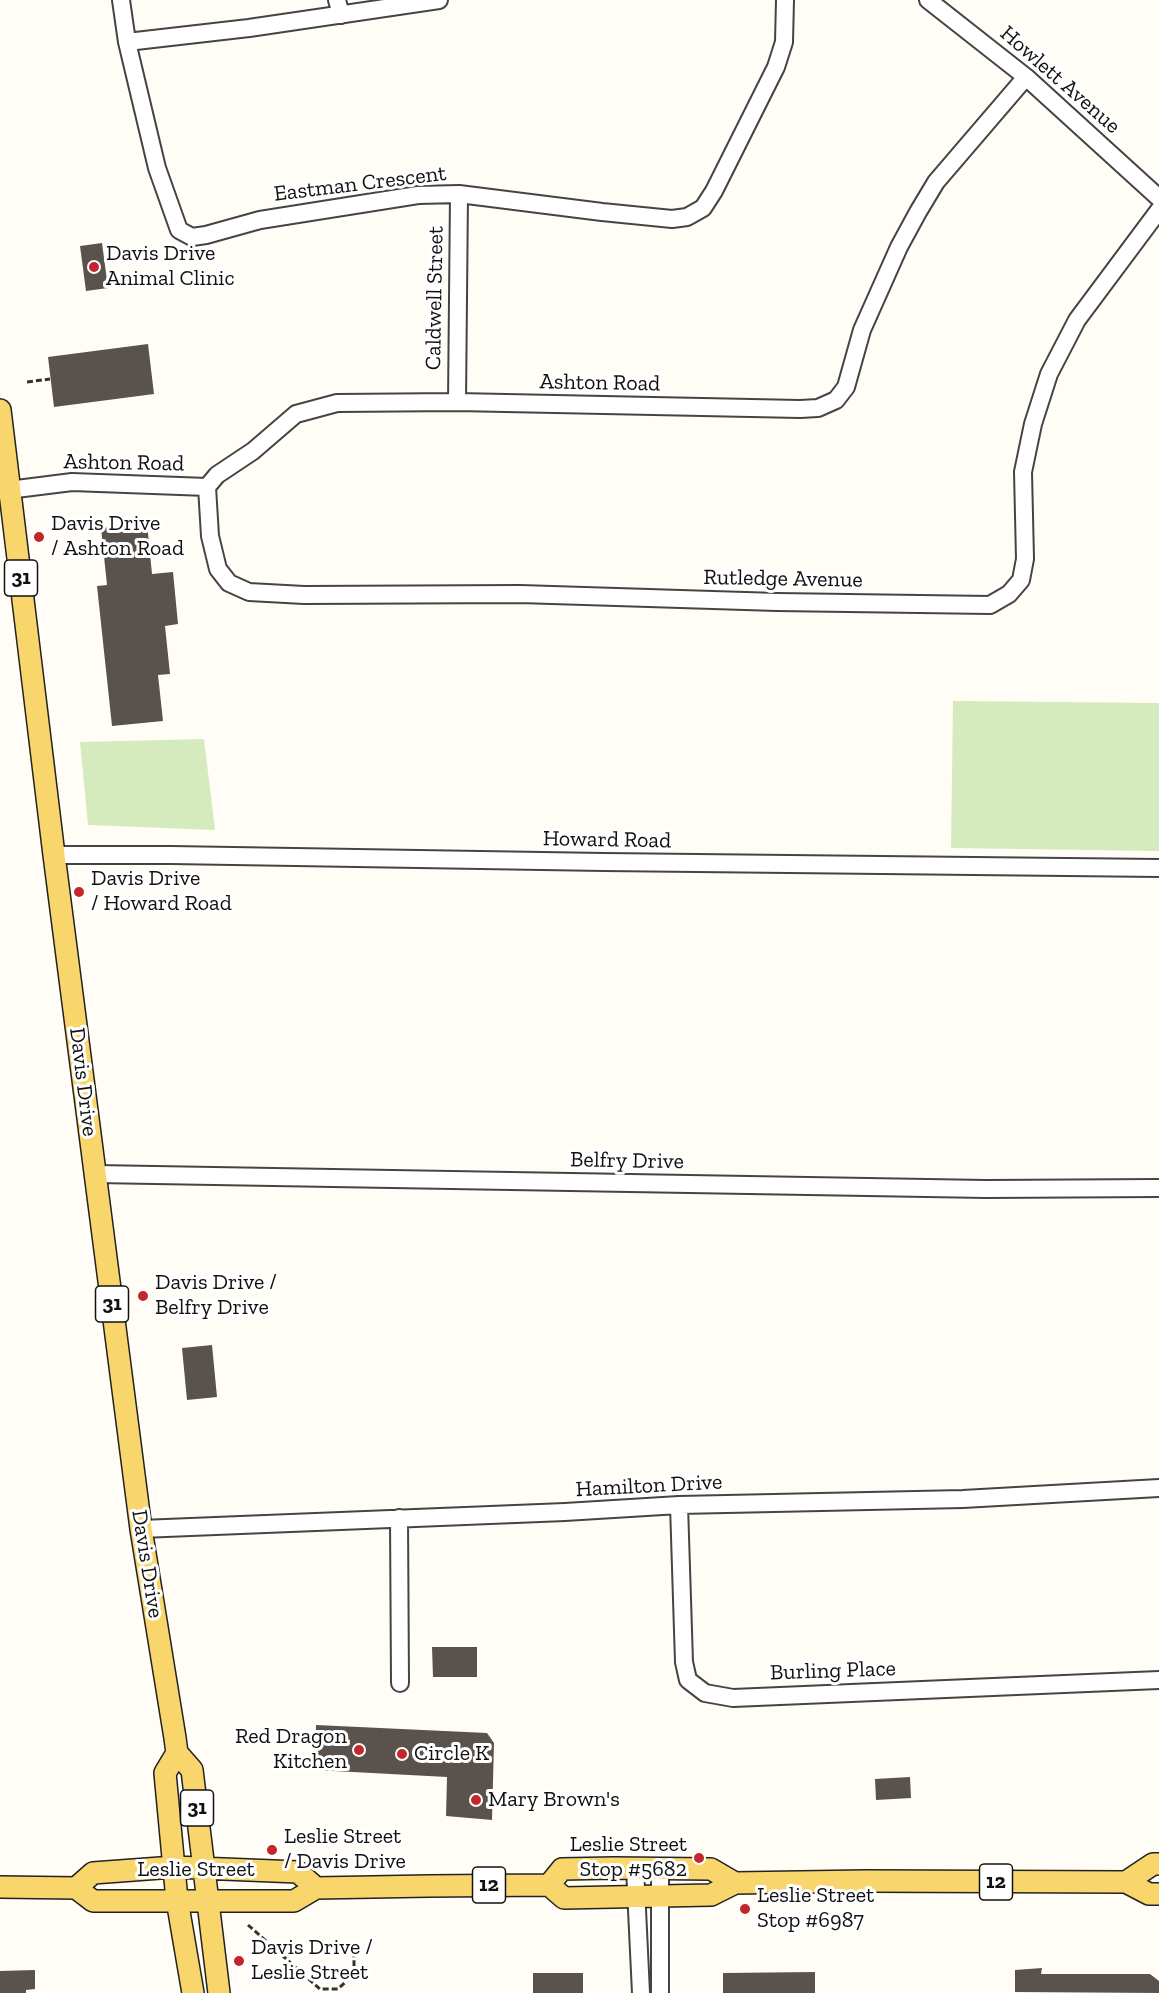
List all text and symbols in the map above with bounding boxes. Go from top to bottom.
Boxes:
street label: Howlett Avenue [994,21,1126,139]
street label: Eastman Crescent [272,160,448,208]
street label: Caldwell Street [421,226,449,370]
place label: Davis Drive Animal Clinic [106,241,235,292]
marker: Davis Drive Animal Clinic [87,260,101,274]
street label: Ashton Road [539,369,661,397]
street label: Ashton Road [63,449,185,477]
place label: Davis Drive / Ashton Road [51,511,184,562]
marker: Davis Drive / Ashton Road [32,530,46,544]
road number: 31 [4,560,38,596]
street label: Rutledge Avenue [703,564,863,594]
street label: Howard Road [543,826,671,854]
place label: Davis Drive / Howard Road [91,866,232,918]
marker: Davis Drive / Howard Road [72,885,86,899]
street label: Davis Drive [63,1026,103,1138]
street label: Belfry Drive [570,1147,684,1175]
place label: Davis Drive / Belfry Drive [155,1270,277,1322]
road number: 31 [96,1286,128,1322]
marker: Davis Drive / Belfry Drive [136,1289,150,1303]
street label: Hamilton Drive [575,1469,723,1503]
street label: Davis Drive [125,1508,169,1620]
street label: Burling Place [770,1656,896,1686]
place label: Red Dragon Kitchen [235,1724,347,1776]
place label: Circle K [414,1741,489,1767]
marker: Red Dragon Kitchen [352,1743,366,1757]
marker: Circle K [395,1747,409,1761]
place label: Mary Brown's [488,1787,620,1813]
road number: 31 [180,1790,214,1826]
marker: Mary Brown's [469,1793,483,1807]
place label: Leslie Street / Davis Drive [284,1824,406,1876]
place label: Leslie Street Stop #5682 [570,1832,687,1884]
marker: Leslie Street / Davis Drive [265,1843,279,1857]
marker: Leslie Street Stop #5682 [692,1851,706,1865]
street label: Leslie Street [137,1857,255,1883]
road number: 12 [980,1864,1012,1900]
road number: 12 [472,1867,506,1903]
place label: Leslie Street Stop #6987 [757,1883,874,1934]
marker: Leslie Street Stop #6987 [738,1902,752,1916]
place label: Davis Drive / Leslie Street [251,1935,373,1987]
marker: Davis Drive / Leslie Street [232,1954,246,1968]

